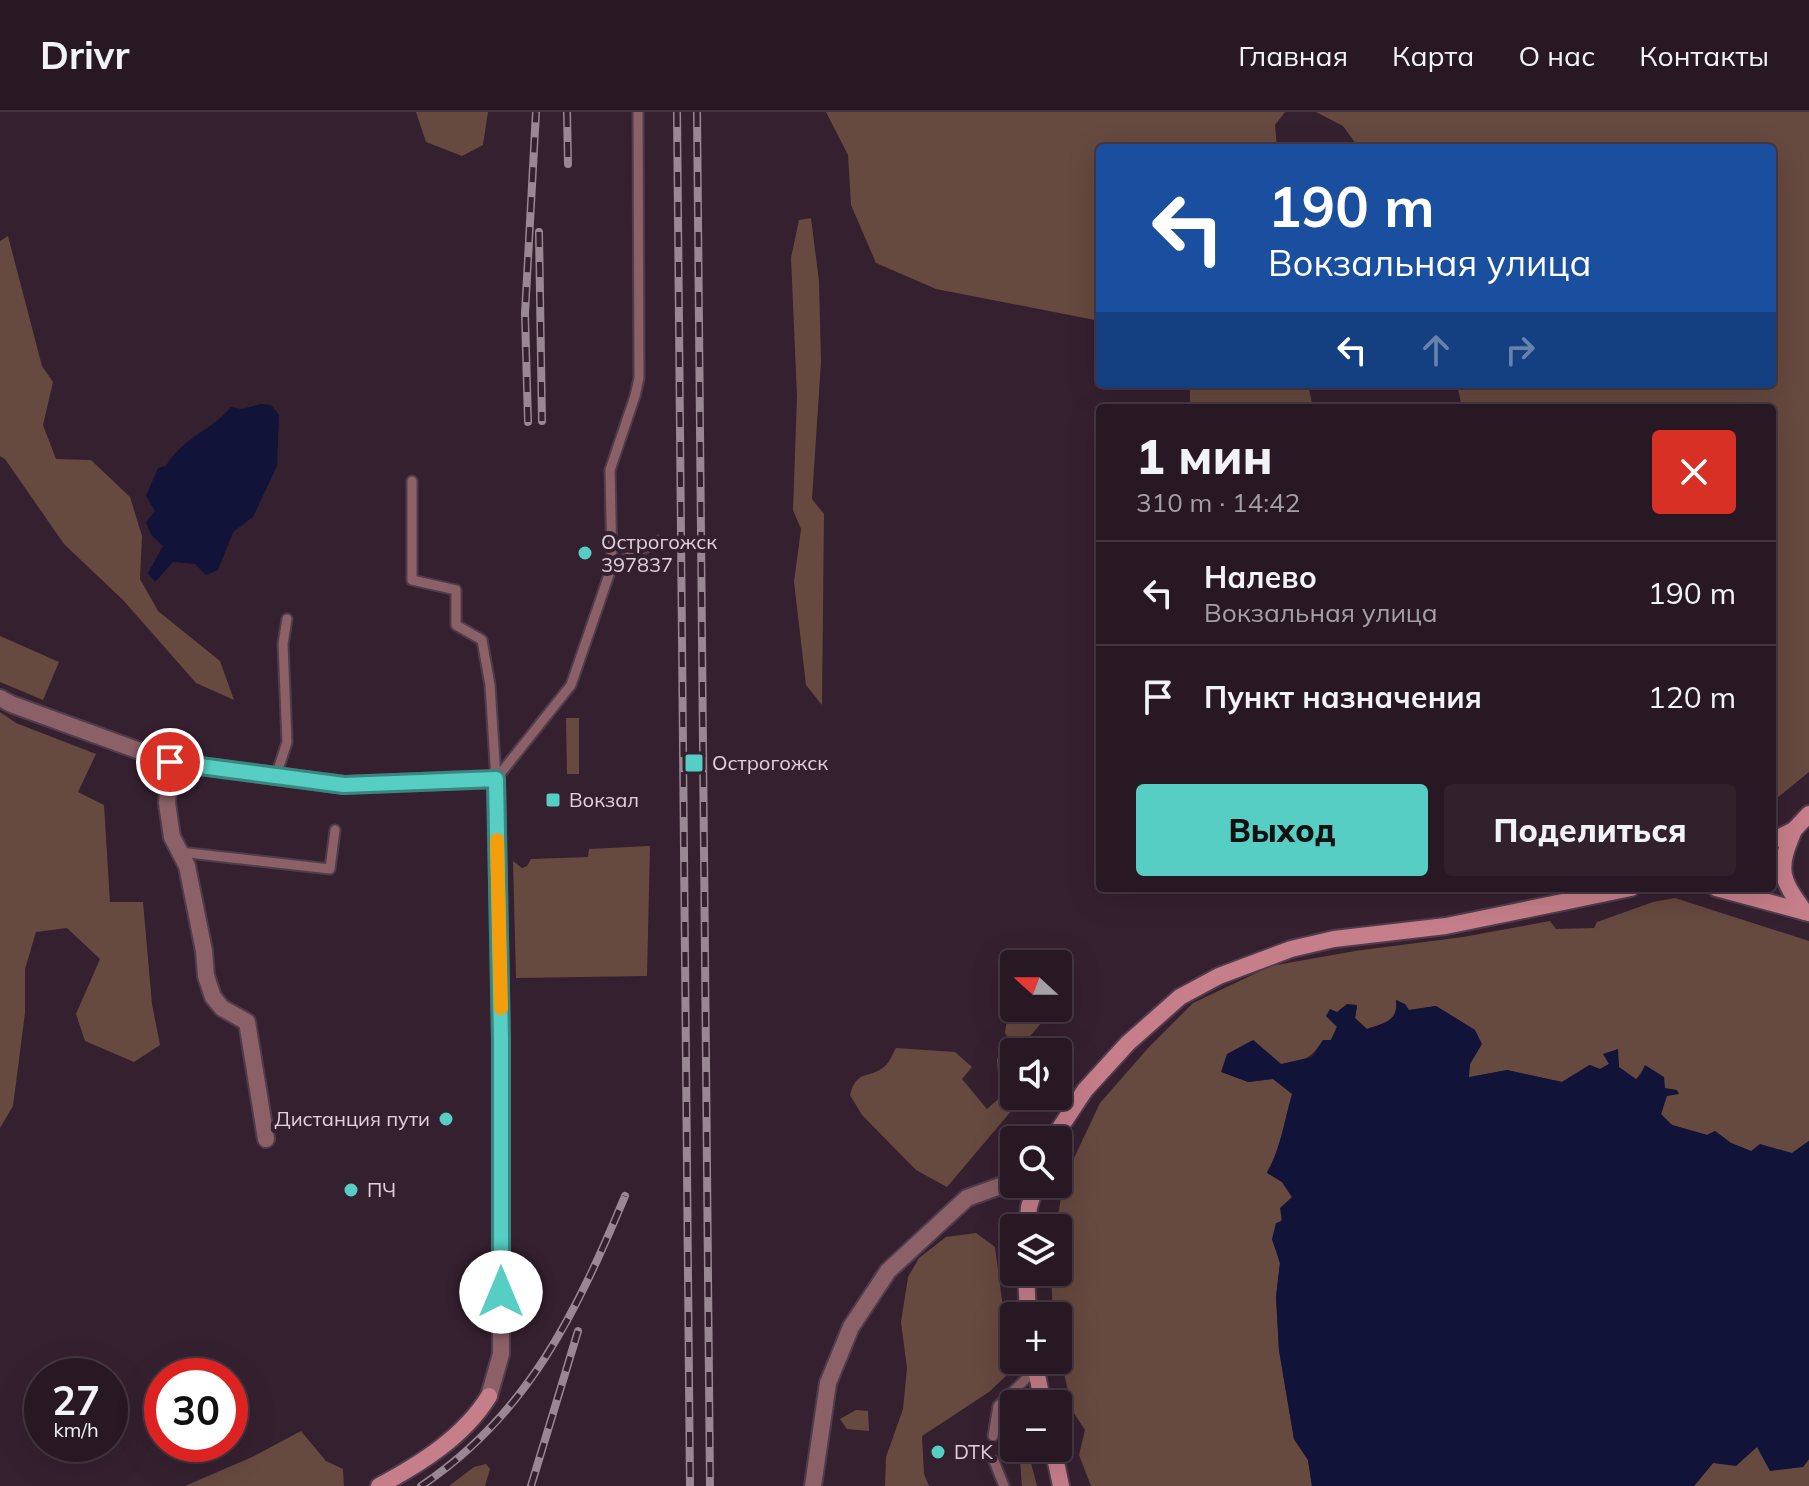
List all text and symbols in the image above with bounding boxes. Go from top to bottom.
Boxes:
text: Drivr [40,31,129,79]
text: Главная [1238,38,1348,73]
text: Карта [1392,38,1474,73]
text: О нас [1518,38,1595,73]
text: Контакты [1639,38,1769,73]
text: 190 m [1268,171,1435,241]
icon: left [1136,176,1240,280]
text: Вокзальная улица [1268,240,1591,285]
icon: left [1330,328,1374,372]
icon: ahead [1414,328,1458,372]
icon: right [1498,328,1542,372]
text: 1 мин [1136,426,1273,486]
button: close [1652,430,1736,514]
text: 310 m · 14:42 [1136,486,1300,519]
place label: Острогожск 397837 [601,529,717,577]
marker: Острогожск 397837 [576,544,594,562]
text: Налево [1204,558,1317,596]
icon: left [1136,571,1180,615]
text: 190 m [1648,574,1736,612]
text: Вокзальная улица [1204,596,1438,629]
icon: arrive [1136,675,1180,719]
text: Пункт назначения [1204,678,1482,716]
text: 120 m [1648,678,1736,716]
pin [136,728,204,796]
icon: arrive [148,740,192,784]
place label: Острогожск [712,750,828,775]
marker: Острогожск [683,752,705,774]
button: Выход [1136,784,1428,876]
button: Поделиться [1444,784,1736,876]
place label: Вокзал [569,787,639,812]
marker: Вокзал [544,791,562,809]
north arrow [1000,950,1072,1022]
map controls [1000,950,1072,1462]
button: sound [1000,1038,1072,1110]
place label: Дистанция пути [275,1106,430,1131]
marker: Дистанция пути [437,1110,455,1128]
button: search [1000,1126,1072,1198]
place label: ПЧ [367,1177,396,1202]
marker: ПЧ [342,1181,360,1199]
button: layers [1000,1214,1072,1286]
position arrow [459,1250,543,1334]
button: + [1000,1302,1072,1374]
speed limit sign: 30 [144,1358,248,1462]
text: 27 [52,1375,100,1425]
button: − [1000,1390,1072,1462]
text: km/h [53,1417,99,1442]
place label: DTK [954,1439,993,1464]
marker: DTK [929,1443,947,1461]

